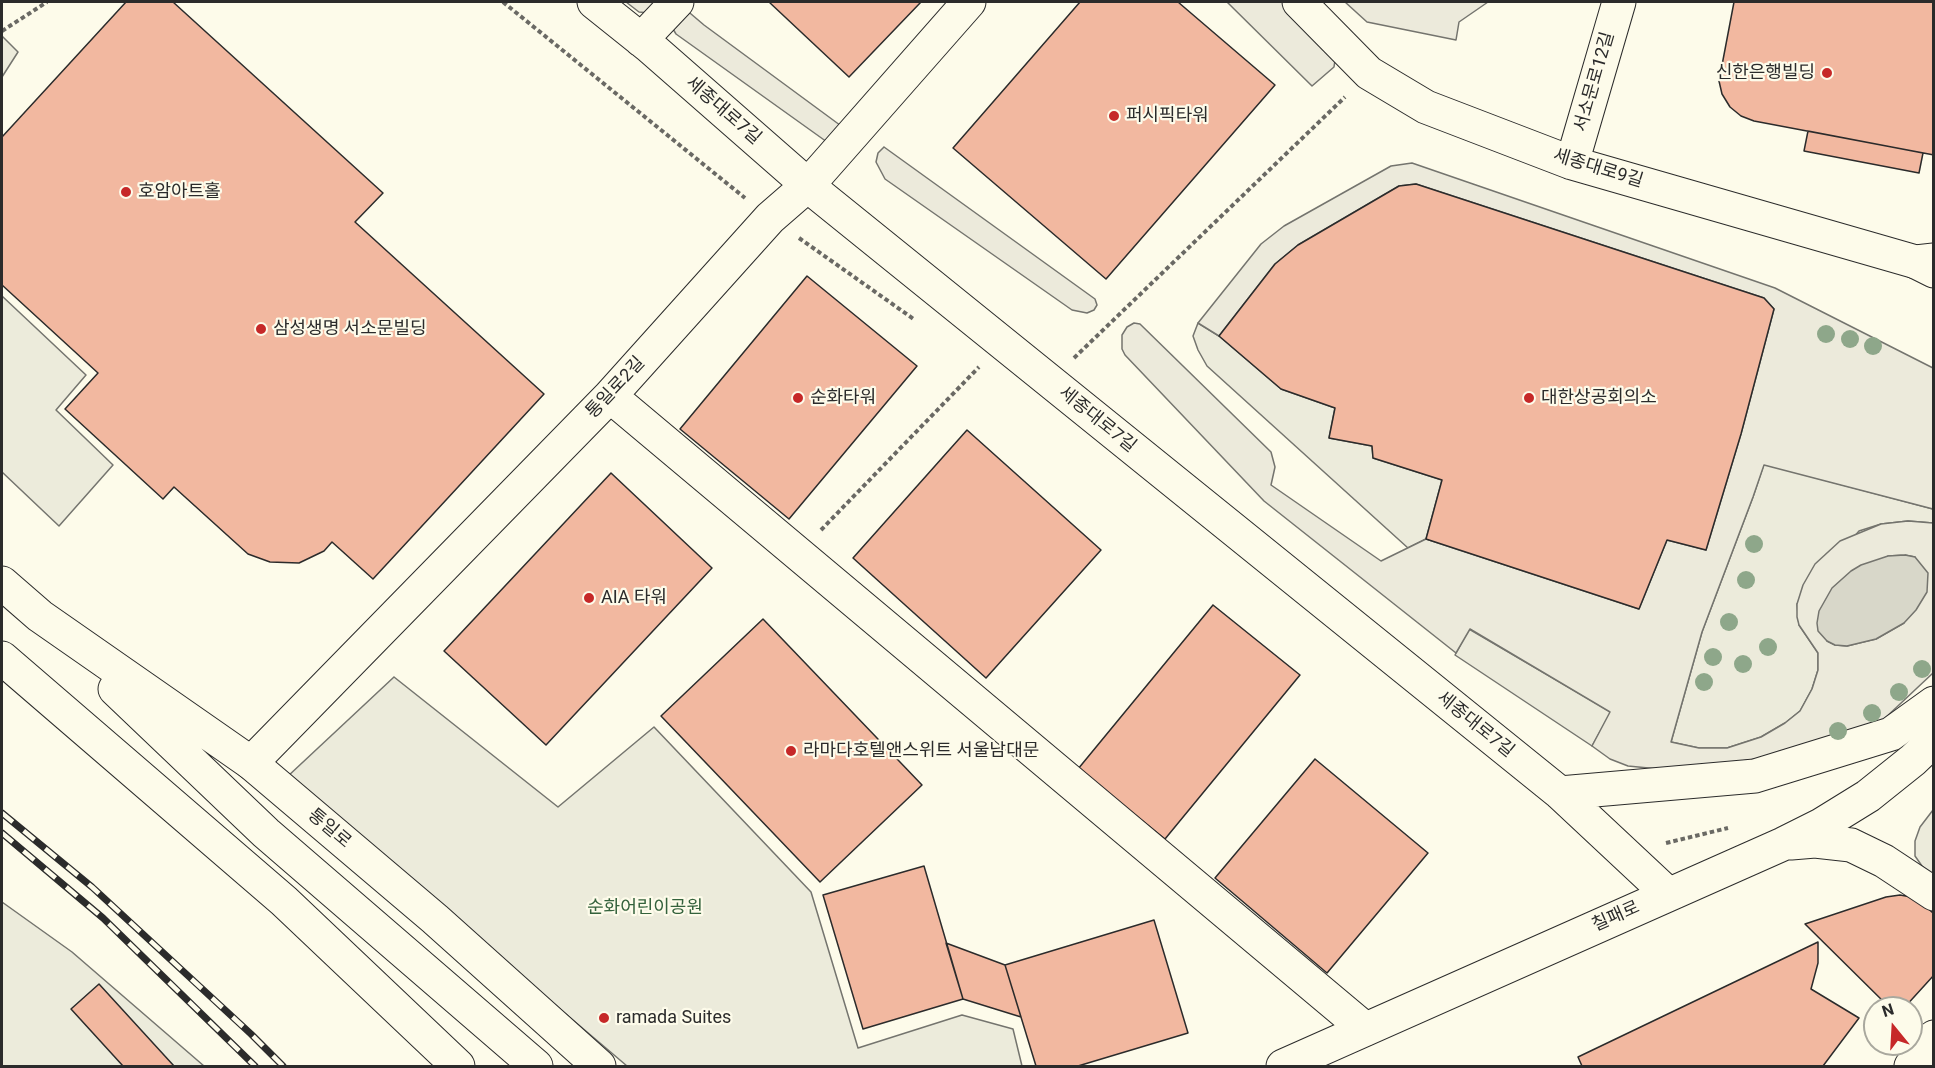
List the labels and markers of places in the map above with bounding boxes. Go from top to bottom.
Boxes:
place label: 신한은행빌딩 [1716,62,1815,84]
marker: 신한은행빌딩 [1820,66,1834,80]
place label: 퍼시픽타워 [1126,105,1209,127]
marker: 퍼시픽타워 [1107,109,1121,123]
place label: 호암아트홀 [138,181,221,203]
marker: 호암아트홀 [119,185,133,199]
place label: 삼성생명 서소문빌딩 [273,318,427,340]
marker: 삼성생명 서소문빌딩 [254,322,268,336]
place label: 순화타워 [810,387,876,409]
place label: 대한상공회의소 [1541,387,1657,409]
marker: 순화타워 [791,391,805,405]
marker: 대한상공회의소 [1522,391,1536,405]
place label: AIA 타워 [601,587,667,609]
marker: AIA 타워 [582,591,596,605]
place label: 라마다호텔앤스위트 서울남대문 [803,740,1039,762]
marker: 라마다호텔앤스위트 서울남대문 [784,744,798,758]
place label: ramada Suites [616,1007,731,1029]
marker: ramada Suites [597,1011,611,1025]

